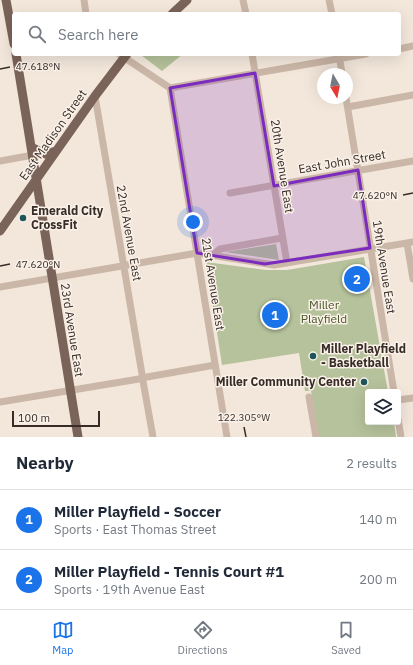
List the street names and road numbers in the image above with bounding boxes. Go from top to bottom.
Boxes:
street label: East Madison Street [16,86,90,183]
street label: 20th Avenue East [268,118,297,214]
street label: East John Street [297,146,387,177]
street label: 22nd Avenue East [114,184,145,282]
street label: 19th Avenue East [370,219,399,315]
street label: 21st Avenue East [199,237,228,331]
street label: 23rd Avenue East [58,282,87,378]

